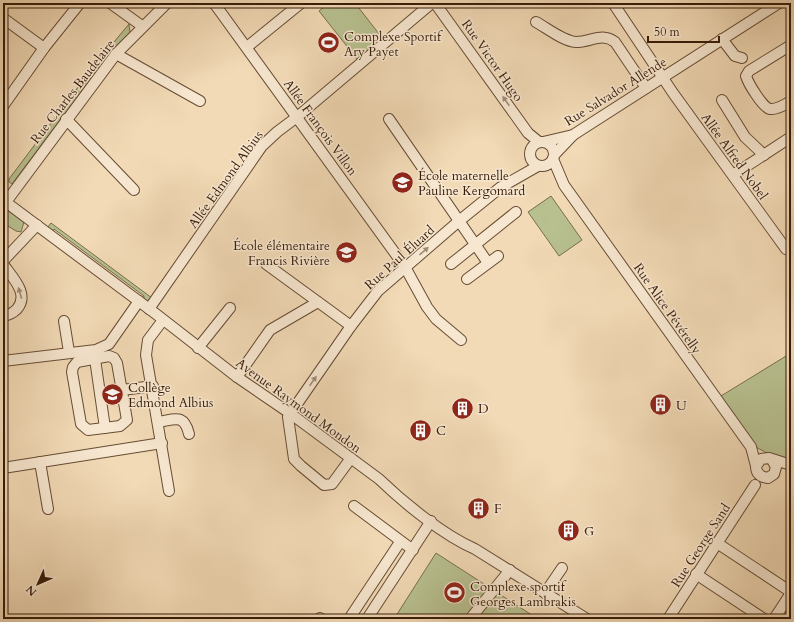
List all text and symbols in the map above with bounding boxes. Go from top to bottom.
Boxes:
street label: Rue Victor Hugo [457,16,527,105]
scale bar [648,18,719,44]
text: 50 m [654,24,681,40]
place label: Complexe Sportif Ary Payet [344,28,443,61]
sports icon: Complexe Sportif Ary Payet [315,30,341,56]
street label: Rue Charles Baudelaire [26,36,119,147]
street label: Rue Salvador Allende [561,53,670,131]
street label: Allée François Villon [279,76,362,180]
one-way arrow [502,96,510,106]
street label: Allée Alfred Nobel [697,110,772,204]
street label: Allée Edmond Albius [184,127,267,232]
place label: École maternelle Pauline Kergomard [418,167,525,200]
school or university icon: École maternelle Pauline Kergomard [389,169,415,195]
street label: Rue Paul Éluard [361,221,439,294]
place label: École élémentaire Francis Rivière [233,237,330,270]
school or university icon: École élémentaire Francis Rivière [333,239,359,265]
one-way arrow [419,247,428,256]
street label: Rue Alice Pévérelly [629,259,705,358]
one-way arrow [17,286,23,298]
street label: Avenue Raymond Mondon [232,354,365,458]
one-way arrow [309,376,317,387]
place label: Collège Edmond Albius [128,379,213,412]
school or university icon: Collège Edmond Albius [100,381,126,407]
building icon: U [648,392,674,418]
building icon: D [449,395,475,421]
place label: U [676,397,687,415]
place label: D [478,400,489,418]
building icon: C [407,417,433,443]
place label: C [436,422,446,440]
building icon: F [466,495,492,521]
place label: F [494,500,501,518]
street label: Rue George Sand [667,500,735,591]
building icon: G [556,518,582,544]
place label: G [584,523,594,541]
north arrow [18,564,58,604]
place label: Complexe sportif Georges Lambrakis [470,578,576,611]
sports icon: Complexe sportif Georges Lambrakis [441,580,467,606]
text: N [22,582,40,599]

